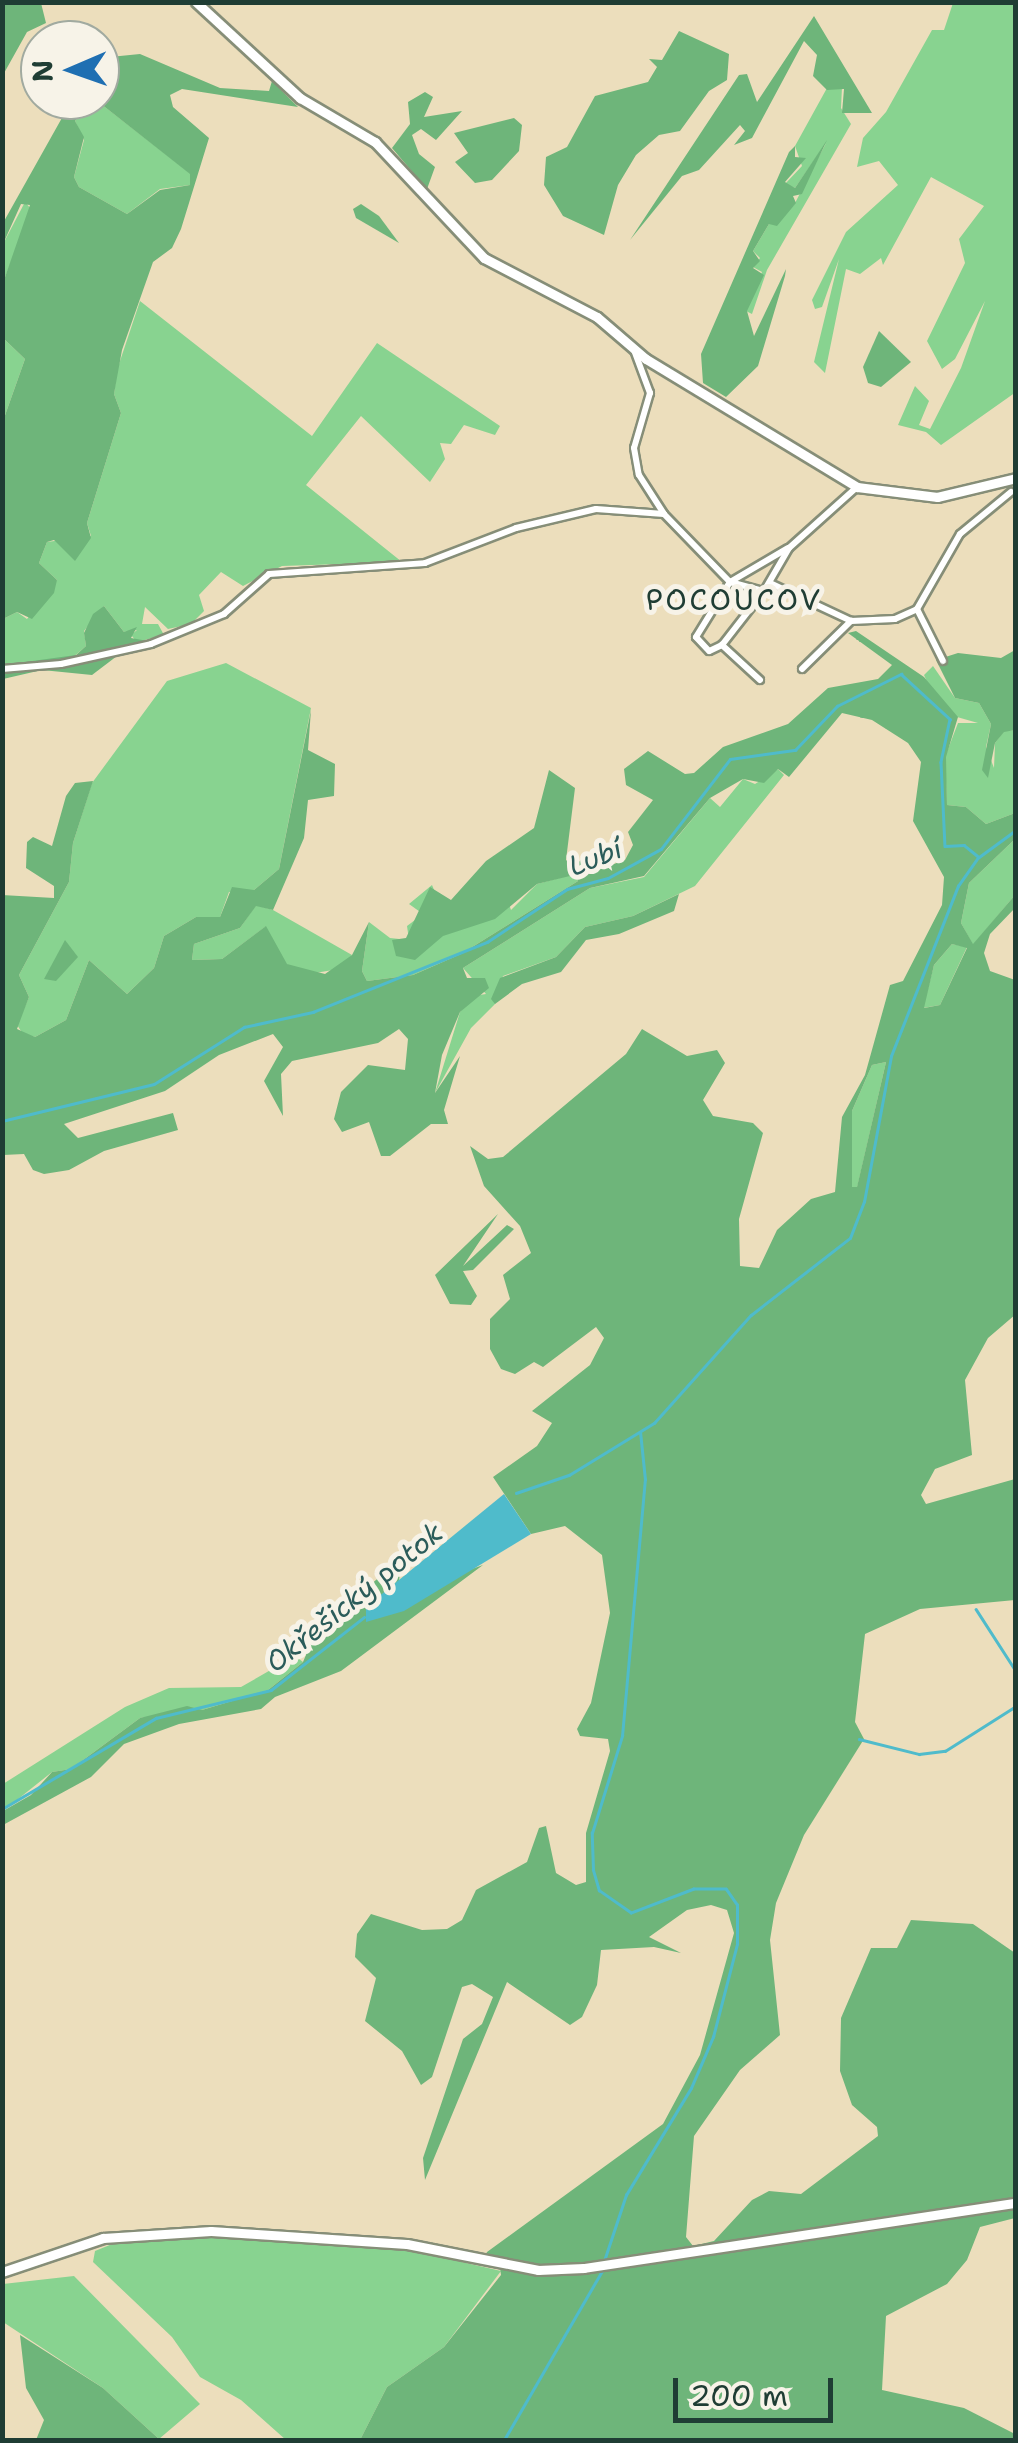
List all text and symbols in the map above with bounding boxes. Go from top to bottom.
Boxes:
north arrow [20,20,120,120]
text: N [23,59,61,83]
district label: POCOUCOV [646,582,822,618]
water label: Lubí [563,831,627,883]
water label: Okřešický potok [259,1515,449,1679]
scale bar [678,2358,838,2420]
text: 200 m [690,2375,788,2416]

